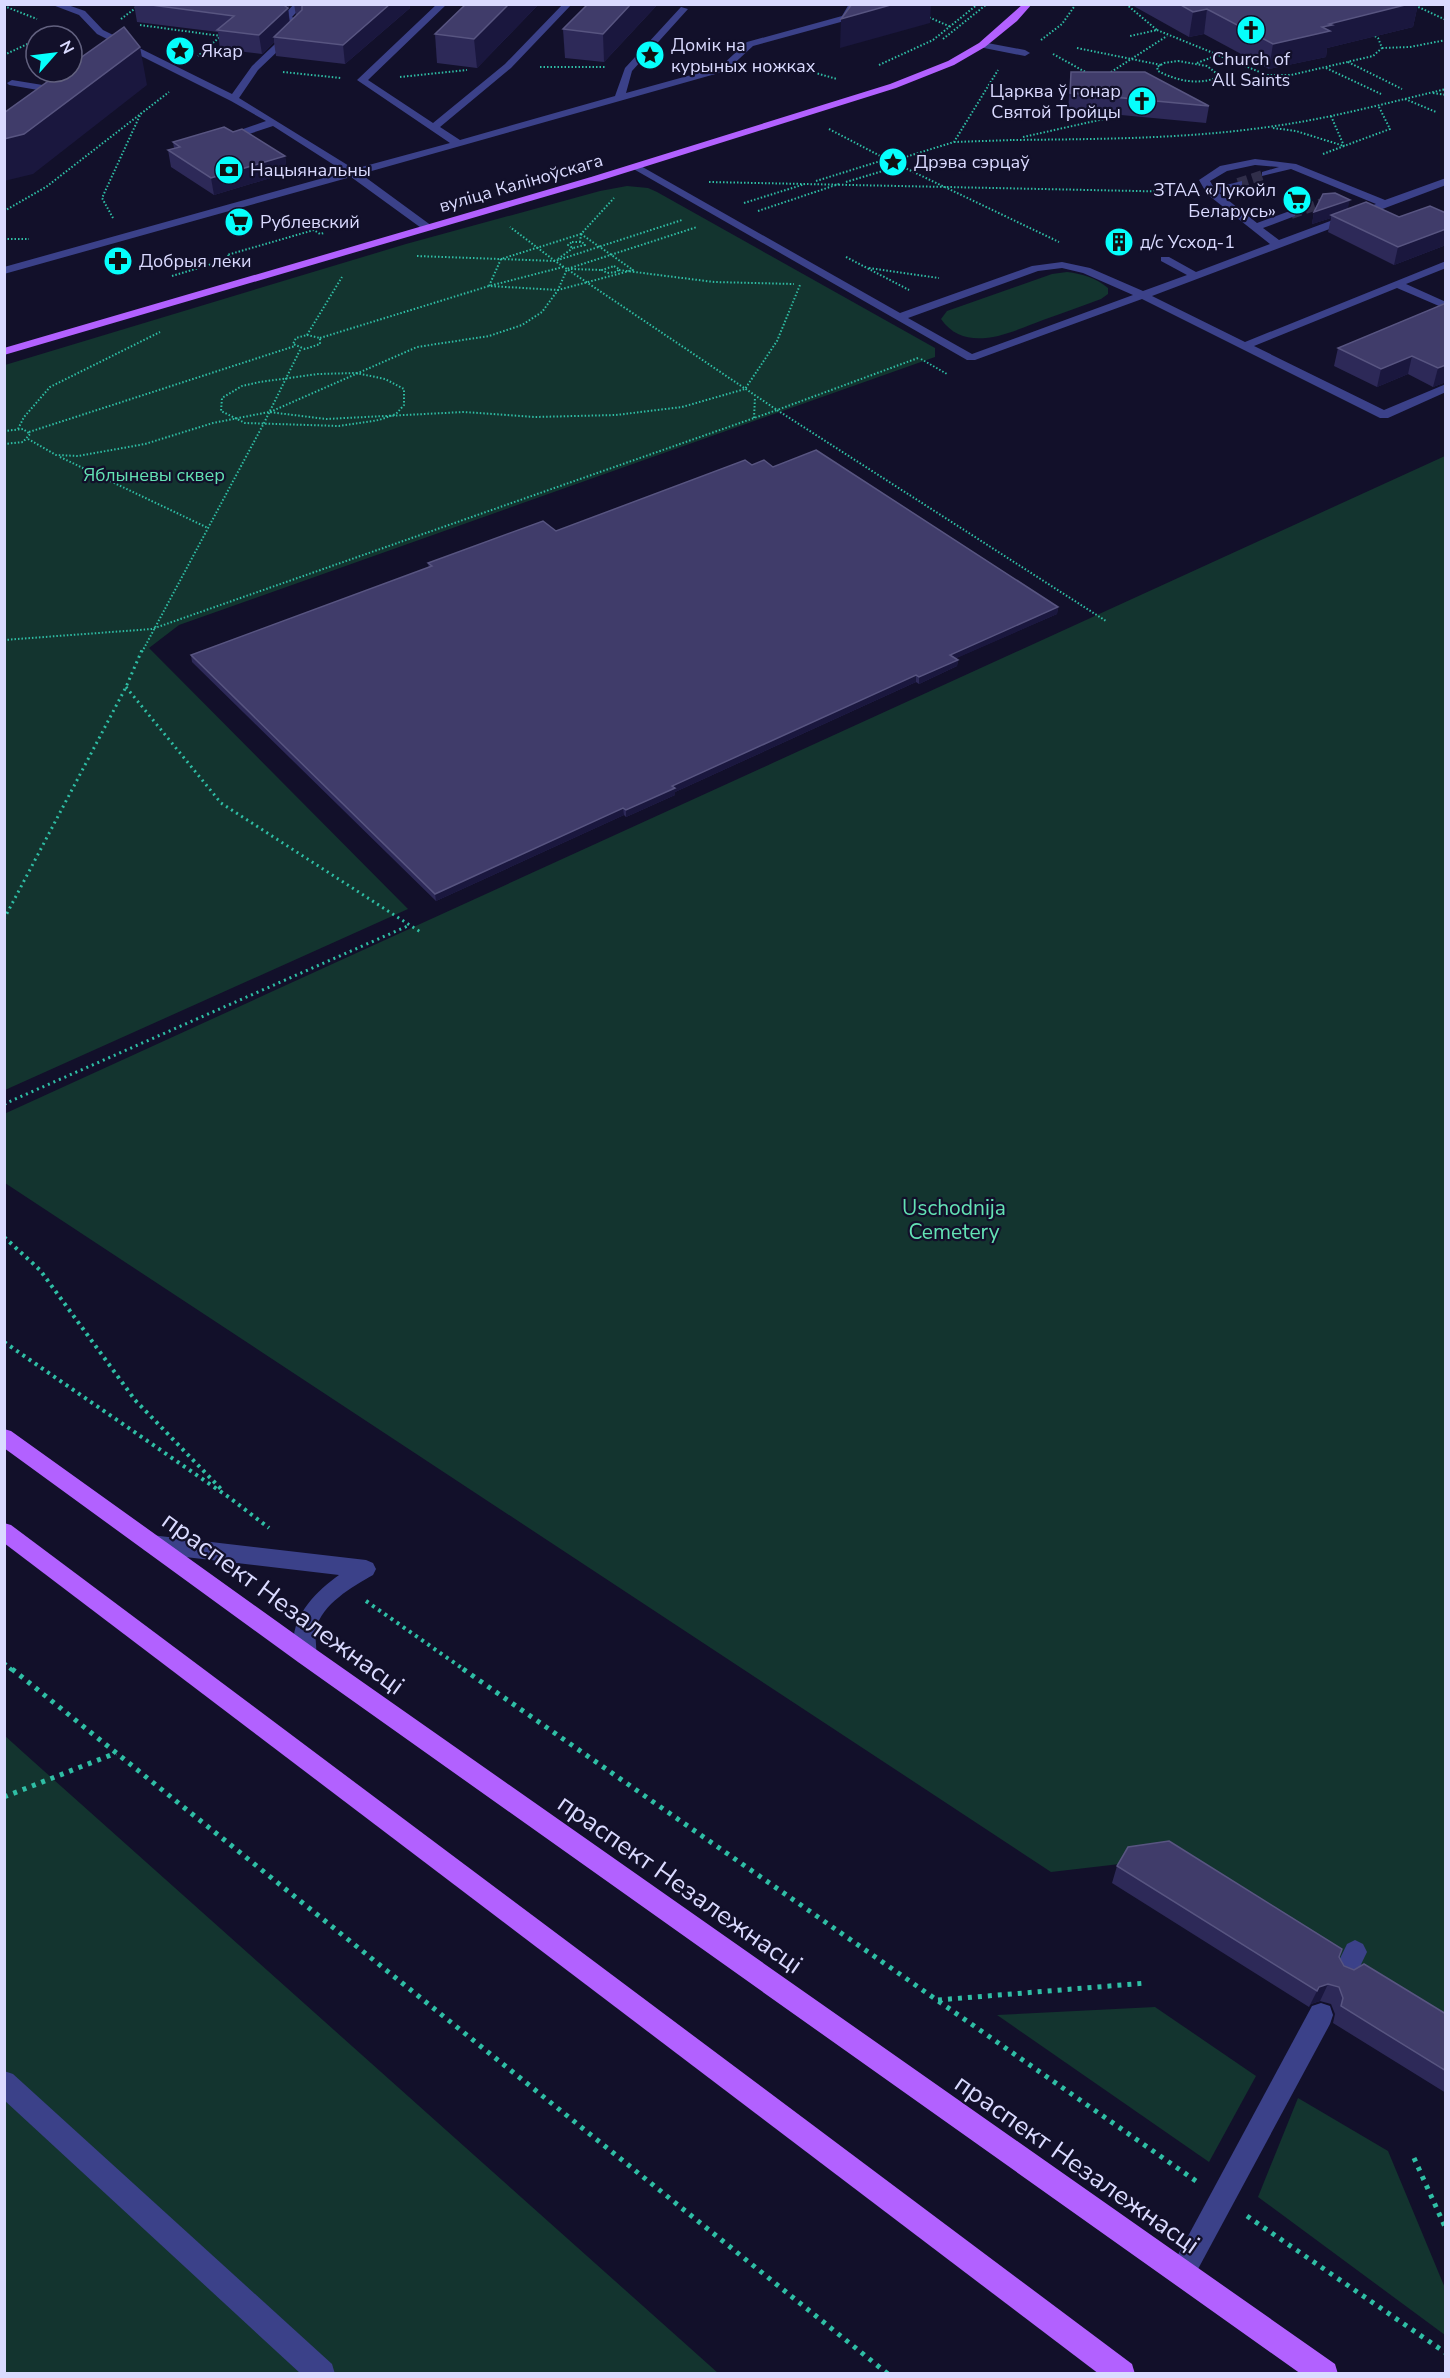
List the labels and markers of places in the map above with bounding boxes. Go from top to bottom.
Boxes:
church icon: Church of All Saints [1235,14,1267,46]
place label: Домік на курыных ножках [671,33,816,78]
place icon: Якар [164,35,196,67]
place label: Якар [201,39,243,63]
place icon: Домік на курыных ножках [634,39,666,71]
place label: Church of All Saints [1212,47,1291,92]
place label: Царква ў гонар Святой Тройцы [990,79,1121,124]
church icon: Царква ў гонар Святой Тройцы [1126,85,1158,117]
place icon: Дрэва сэрцаў [877,146,909,178]
place label: Дрэва сэрцаў [914,150,1030,174]
bank icon: Нацыянальны [213,154,245,186]
place label: Нацыянальны [250,158,371,182]
place label: ЗТАА «Лукойл Беларусь» [1153,178,1276,223]
supermarket icon: ЗТАА «Лукойл Беларусь» [1281,184,1313,216]
supermarket icon: Рублевский [223,206,255,238]
place label: Рублевский [260,210,360,234]
building icon: д/с Усход-1 [1103,226,1135,258]
place label: д/с Усход-1 [1140,230,1235,254]
pharmacy icon: Добрыя леки [102,245,134,277]
place label: Добрыя леки [139,249,252,273]

